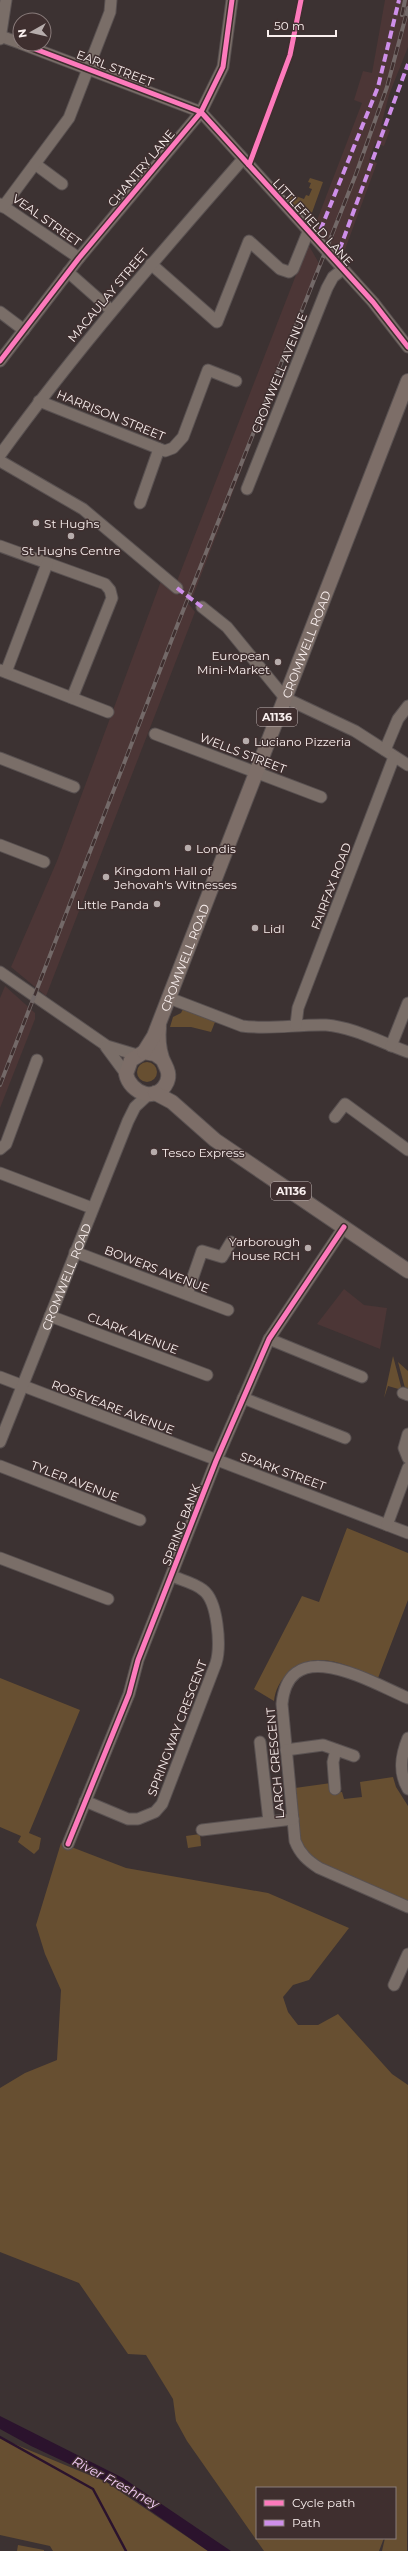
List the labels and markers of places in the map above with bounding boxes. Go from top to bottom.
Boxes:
place label: St Hughs [44,516,100,531]
marker: St Hughs [31,518,41,528]
marker: St Hughs Centre [66,531,76,541]
place label: St Hughs Centre [22,543,120,558]
place label: European Mini-Market [197,648,270,677]
marker: European Mini-Market [273,657,283,667]
place label: Luciano Pizzeria [254,734,351,749]
marker: Luciano Pizzeria [241,736,251,746]
place label: Londis [196,841,236,856]
marker: Londis [183,843,193,853]
place label: Kingdom Hall of Jehovah's Witnesses [113,863,237,892]
marker: Kingdom Hall of Jehovah's Witnesses [101,872,111,882]
place label: Little Panda [77,897,149,912]
marker: Little Panda [152,899,162,909]
place label: Lidl [263,921,285,936]
marker: Lidl [250,923,260,933]
place label: Tesco Express [162,1145,245,1160]
marker: Tesco Express [149,1147,159,1157]
place label: Yarborough House RCH [229,1234,300,1263]
marker: Yarborough House RCH [303,1243,313,1253]

